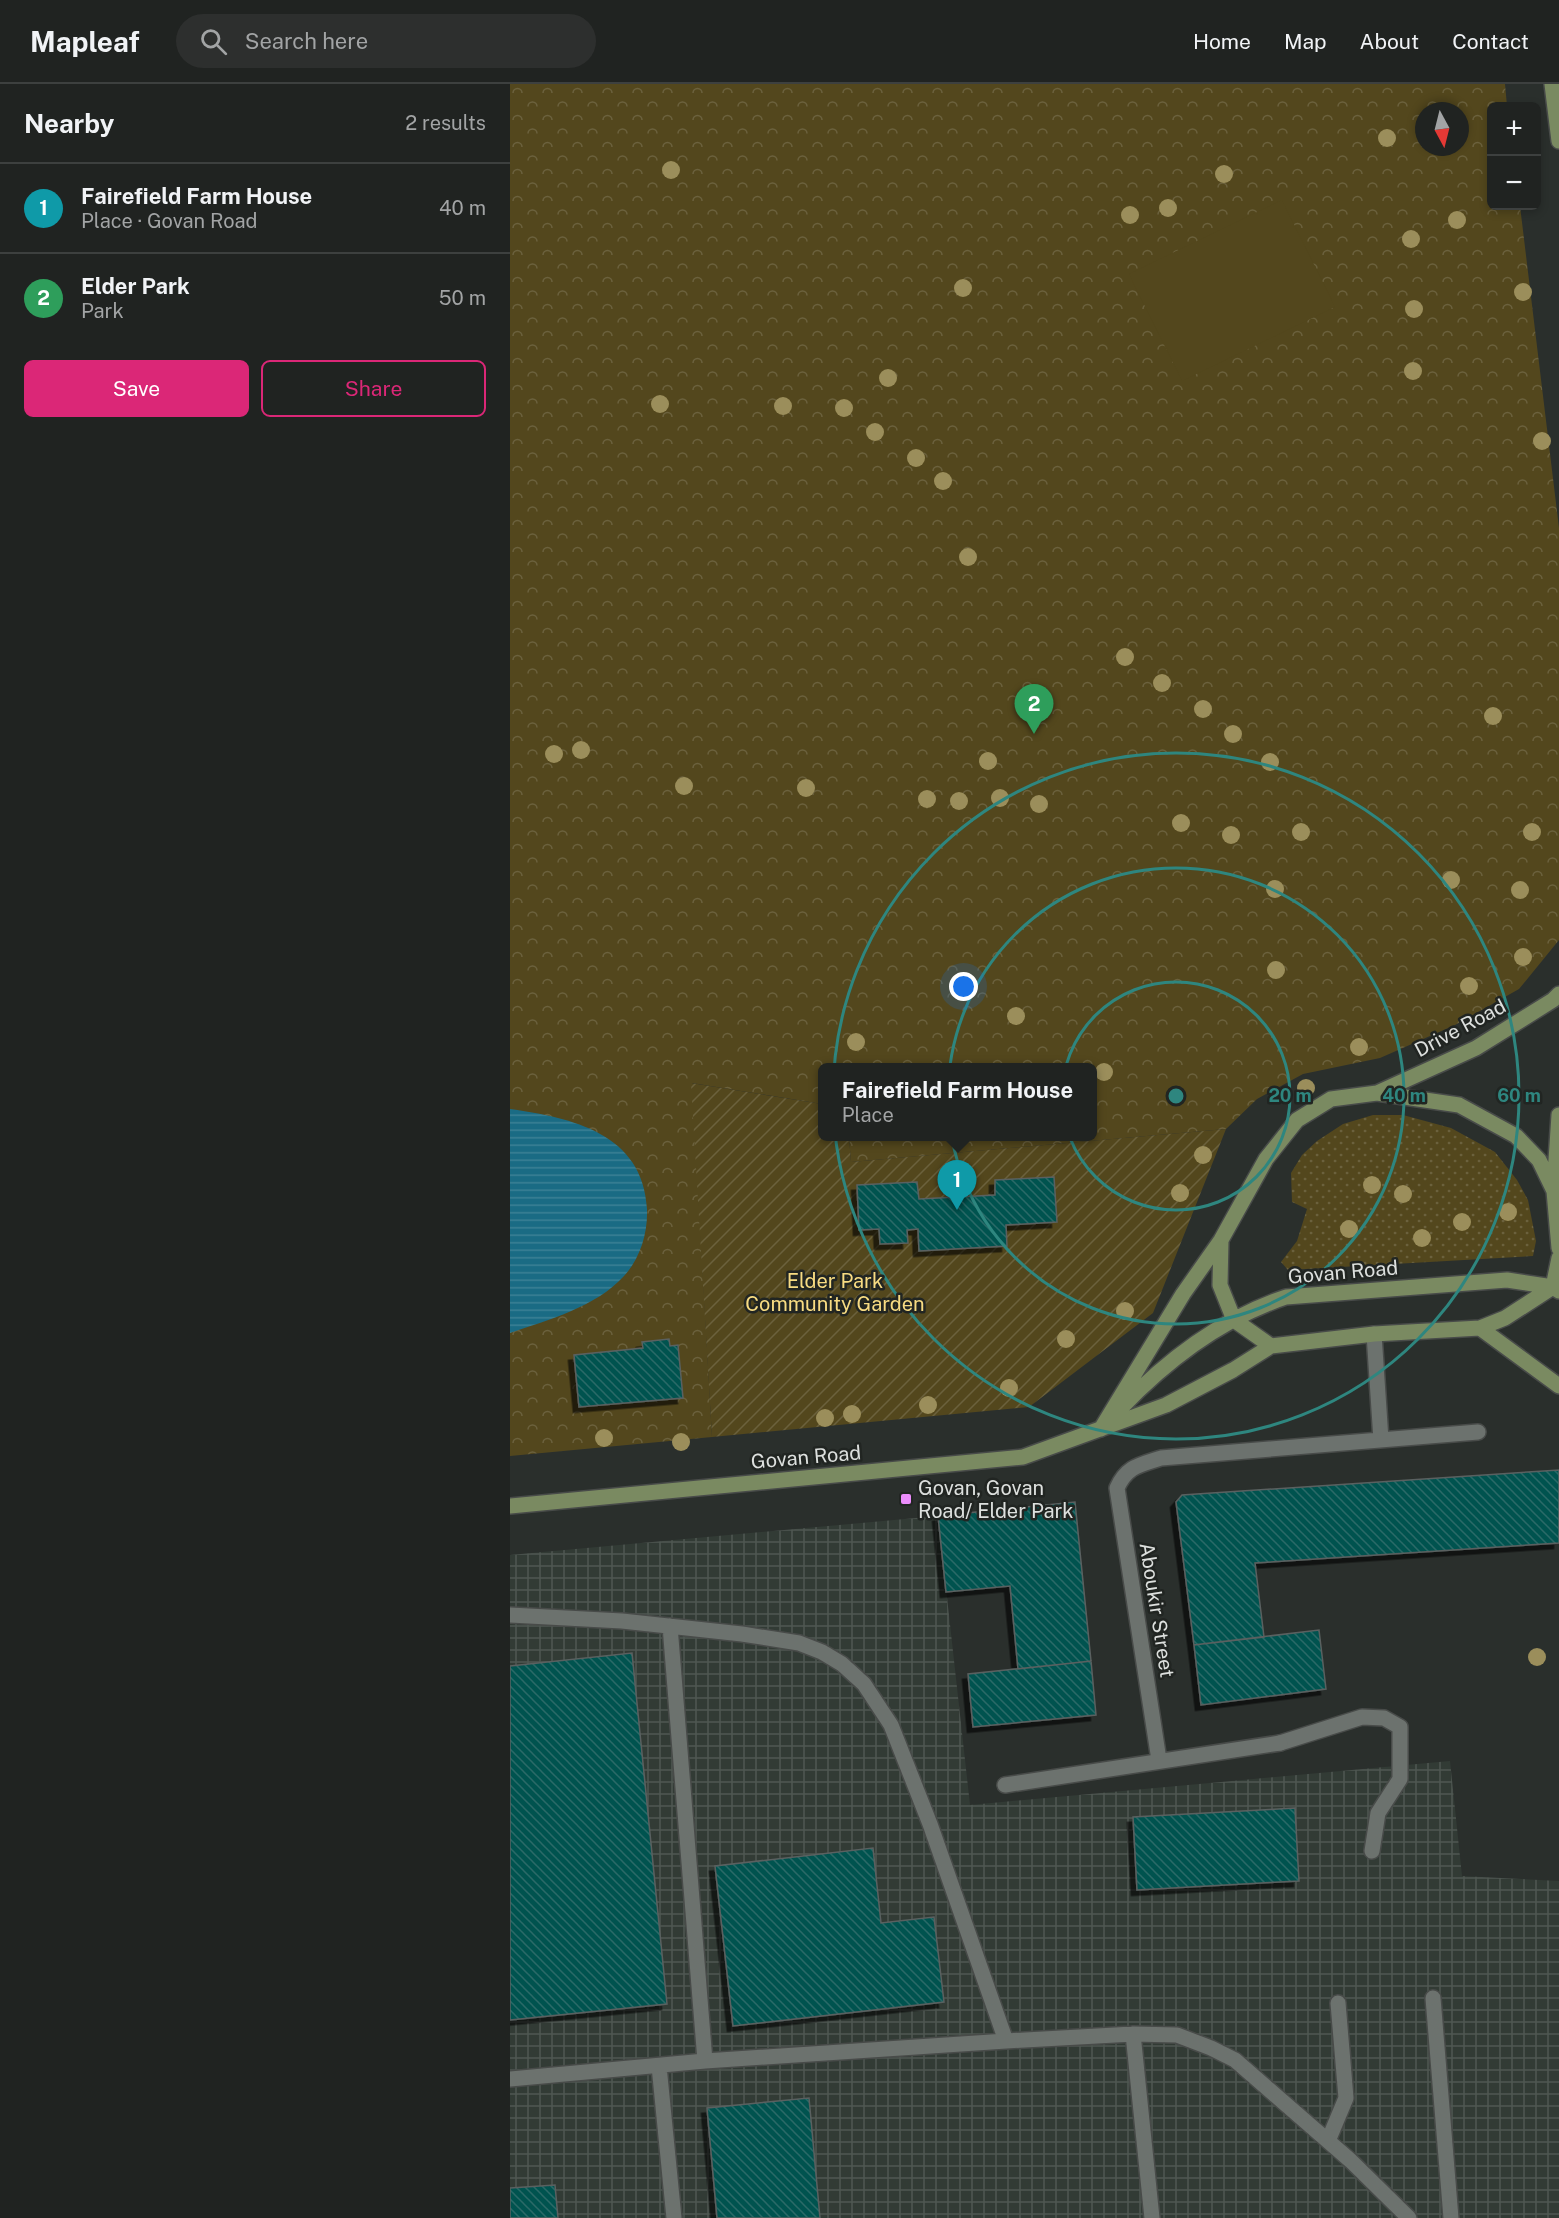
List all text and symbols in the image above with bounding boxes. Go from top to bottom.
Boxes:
search box [176,14,596,68]
text: Mapleaf [30,25,140,58]
icon: search [197,25,230,58]
text: Search here [245,28,368,54]
text: Home [1193,29,1251,54]
text: Map [1284,29,1327,54]
text: About [1360,29,1419,54]
text: Contact [1452,29,1529,54]
north arrow [1415,102,1469,156]
map controls [1487,102,1541,210]
button: + [1487,102,1541,156]
text: Nearby [24,108,114,139]
text: 2 results [405,111,486,135]
button: − [1487,156,1541,210]
text: Fairefield Farm House [81,183,312,209]
text: 1 [39,196,48,220]
text: 40 m [439,196,486,220]
text: Place · Govan Road [81,209,257,233]
text: Elder Park [81,273,190,299]
text: 2 [37,286,50,310]
text: 50 m [439,286,486,310]
text: Park [81,299,124,323]
button: Save [24,360,249,417]
button: Share [261,360,486,417]
pin: 2 [1014,684,1054,734]
your location [949,972,978,1001]
street label: Drive Road [1410,994,1510,1062]
popup [818,1063,1097,1141]
text: Fairefield Farm House [842,1077,1073,1103]
text: 20 m [1268,1085,1312,1106]
text: 40 m [1382,1085,1426,1106]
text: 60 m [1497,1085,1541,1106]
centre of rings [1166,1086,1186,1106]
text: Place [842,1103,894,1127]
pin: 1 [938,1160,976,1210]
street label: Govan Road [1287,1255,1399,1289]
park label: Elder Park Community Garden [745,1269,925,1316]
street label: Govan Road [750,1440,862,1474]
place label: Govan, Govan Road/ Elder Park [918,1476,1074,1523]
marker: Govan, Govan Road/ Elder Park [899,1492,913,1506]
street label: Aboukir Street [1134,1541,1180,1679]

